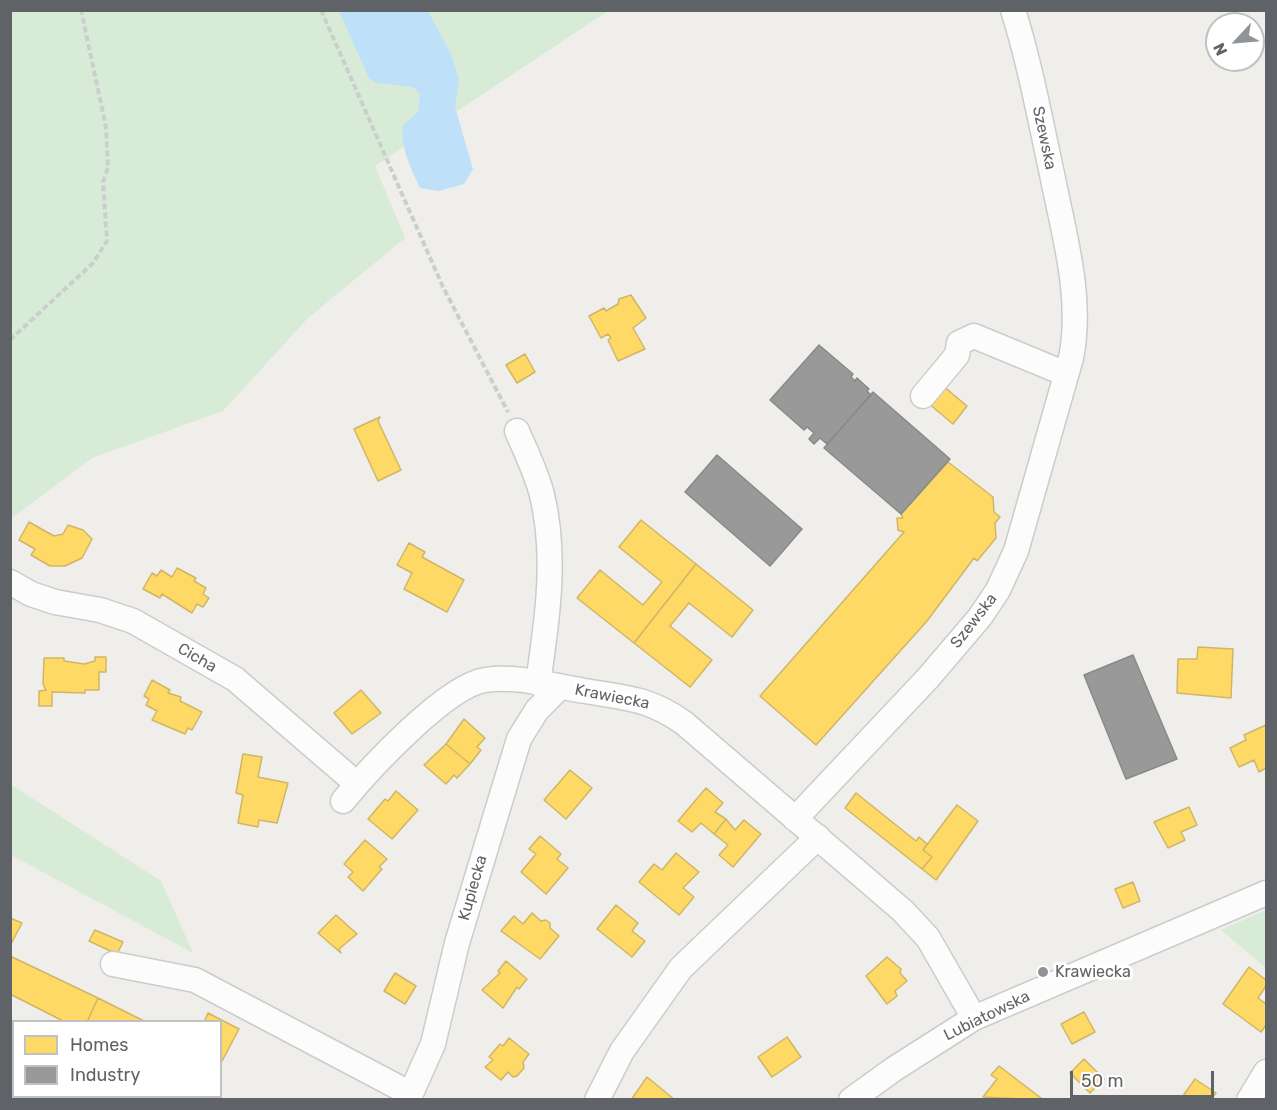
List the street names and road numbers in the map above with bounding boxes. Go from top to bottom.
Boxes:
street label: Szewska [1028,104,1060,172]
street label: Szewska [947,590,1001,652]
street label: Cicha [174,639,220,677]
street label: Krawiecka [573,680,651,714]
street label: Kupiecka [455,853,491,923]
street label: Lubiatowska [941,987,1033,1045]

